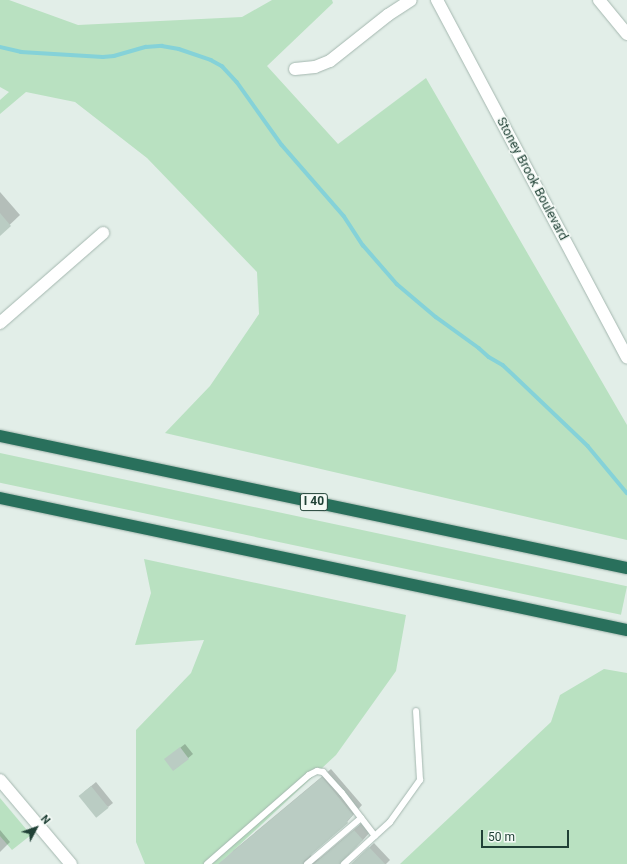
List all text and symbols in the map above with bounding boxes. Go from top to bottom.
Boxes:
street label: Stoney Brook Boulevard [493,115,571,243]
road number: I 40 [299,492,329,512]
north arrow [16,808,56,848]
text: N [38,813,53,827]
scale bar [483,822,571,848]
text: 50 m [488,830,515,844]

